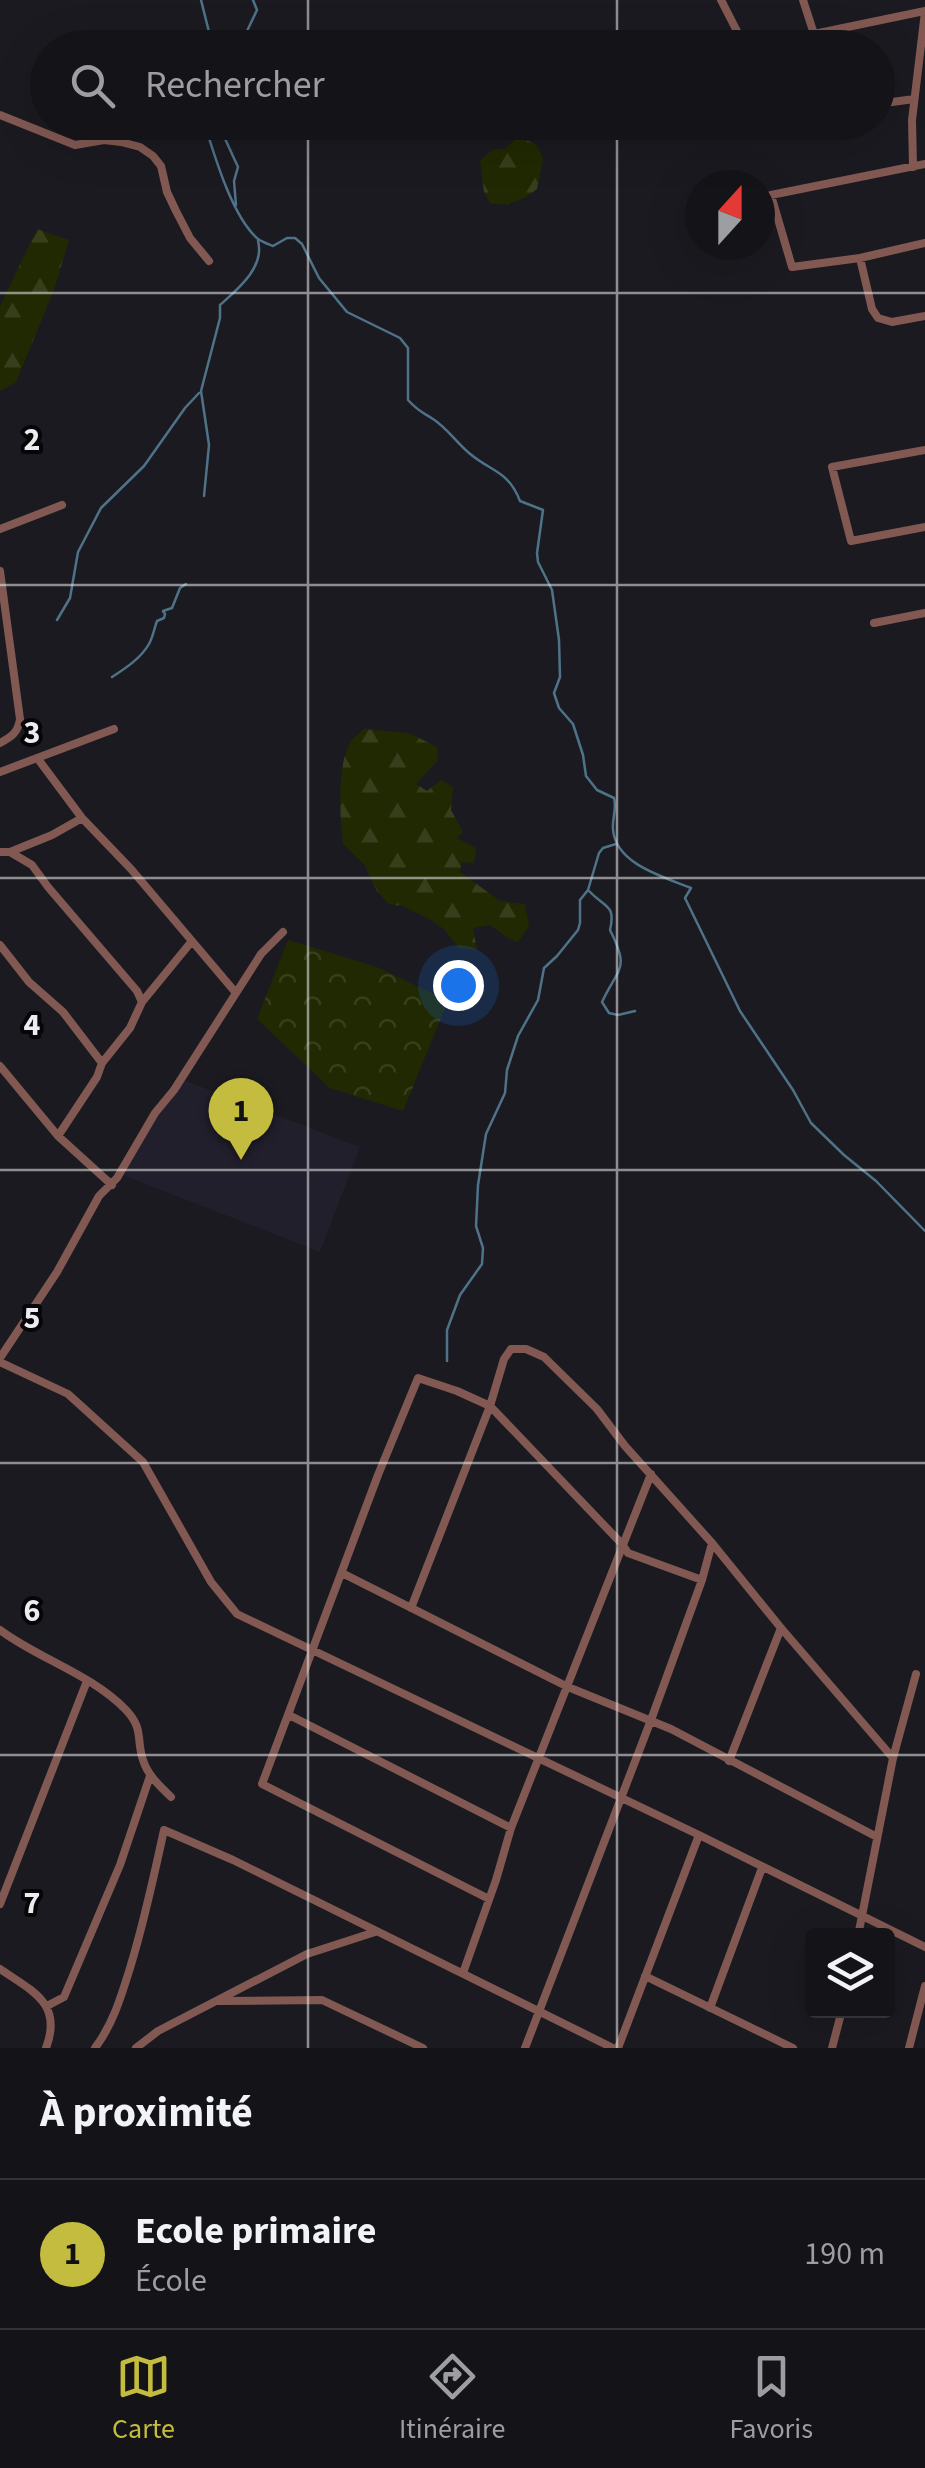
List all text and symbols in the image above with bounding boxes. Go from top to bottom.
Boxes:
search box [30,30,895,140]
icon: search [65,58,120,113]
text: Rechercher [145,58,325,112]
north arrow [685,170,775,260]
text: 2 [24,417,40,463]
text: 3 [24,710,40,756]
your location [433,960,484,1011]
text: 4 [24,1002,41,1048]
pin: 1 [208,1078,274,1160]
text: 5 [24,1295,40,1341]
text: 6 [24,1588,40,1634]
text: 7 [24,1880,40,1926]
map controls [805,1928,895,2018]
button: layers [805,1928,895,2018]
text: À proximité [40,2083,253,2143]
text: Ecole primaire [135,2204,376,2258]
text: 1 [64,2231,81,2277]
text: 190 m [804,2231,885,2277]
text: École [135,2258,207,2304]
tab: Carte [112,2349,175,2449]
tab: Itinéraire [399,2349,505,2449]
tab: Favoris [729,2349,813,2449]

